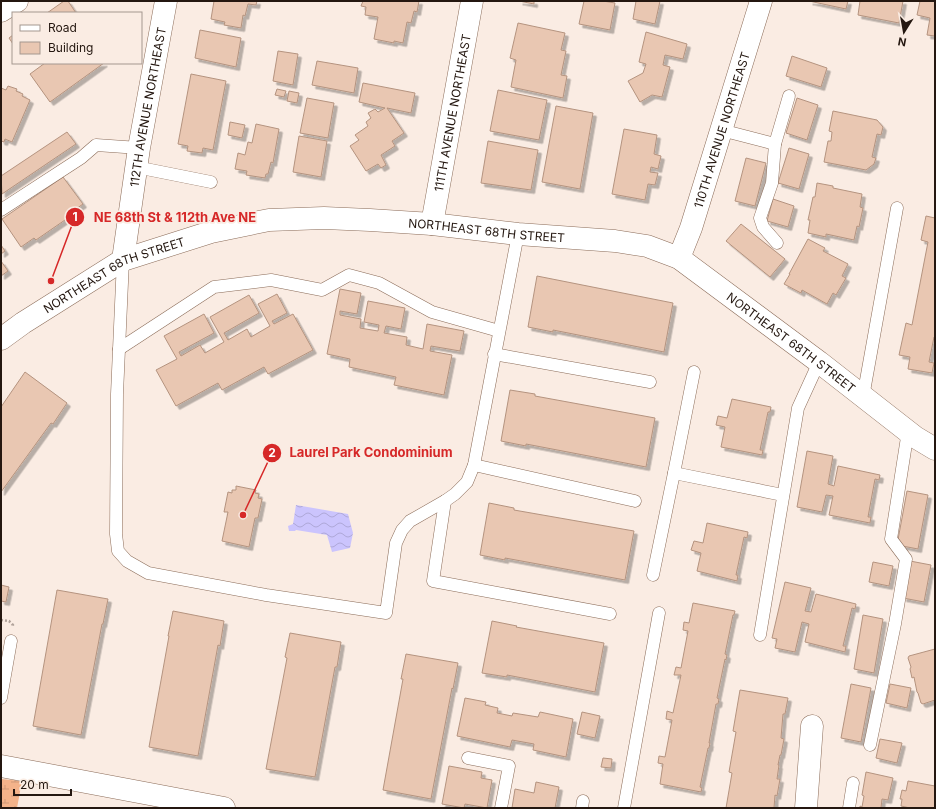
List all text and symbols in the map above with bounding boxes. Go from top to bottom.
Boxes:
legend [12,12,142,64]
north arrow [884,12,924,52]
text: Road [48,20,77,35]
street label: 112TH AVENUE NORTHEAST [126,25,169,188]
street label: 111TH AVENUE NORTHEAST [430,33,473,193]
text: N [897,34,908,49]
text: Building [48,40,93,55]
street label: 110TH AVENUE NORTHEAST [690,50,752,210]
callout: NE 68th St & 112th Ave NE [65,205,264,230]
text: 1 [72,209,78,224]
text: NE 68th St & 112th Ave NE [94,209,256,225]
street label: NORTHEAST 68TH STREET [408,215,566,245]
street label: NORTHEAST 68TH STREET [40,233,187,316]
street label: NORTHEAST 68TH STREET [724,289,859,396]
callout: Laurel Park Condominium [262,440,461,465]
text: Laurel Park Condominium [289,444,453,460]
text: 2 [268,445,276,460]
scale bar [14,771,71,797]
text: 20 m [20,777,49,792]

